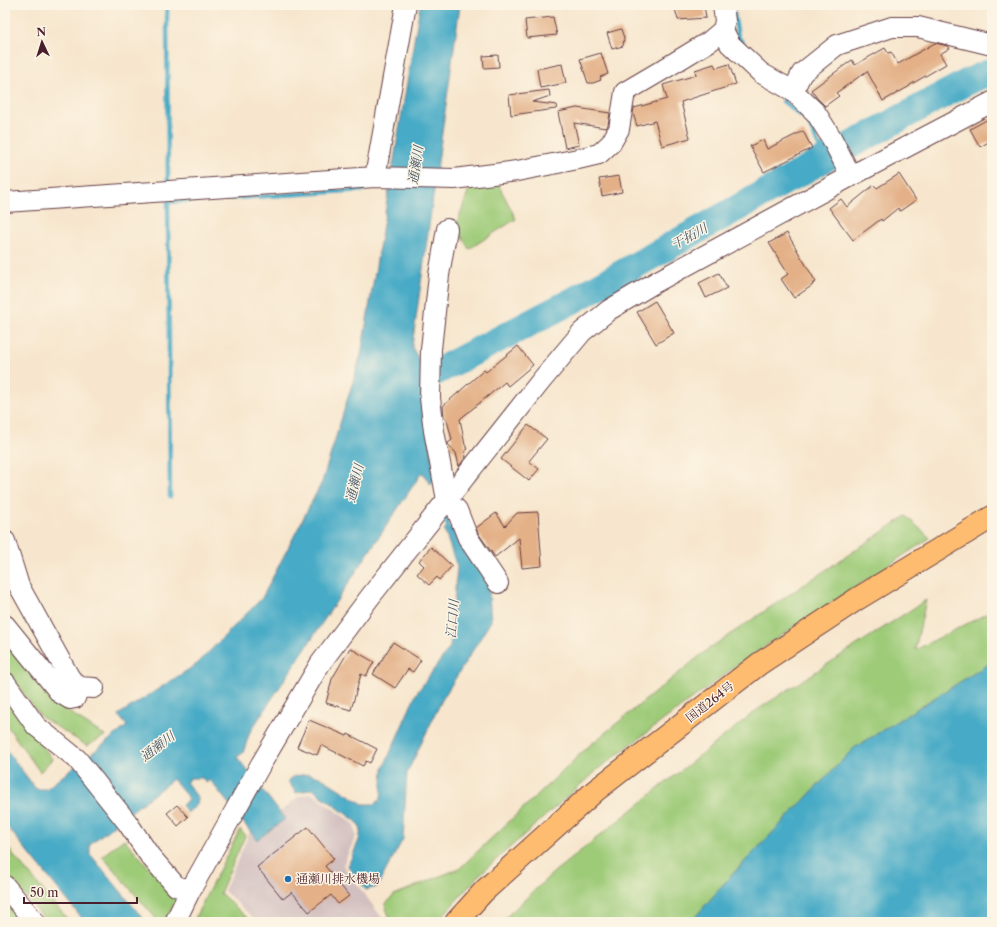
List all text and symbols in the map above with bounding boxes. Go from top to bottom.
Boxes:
north arrow [22,22,62,62]
text: N [36,25,47,39]
water label: 通瀬川 [404,143,426,186]
water label: 干拓川 [668,219,712,252]
water label: 通瀬川 [342,460,367,504]
water label: 江口川 [442,597,462,639]
street label: 国道264号 [683,678,737,725]
water label: 通瀬川 [137,727,179,764]
place label: 通瀬川排水機場 [296,871,380,886]
marker: 通瀬川排水機場 [283,874,293,884]
scale bar [24,879,137,905]
text: 50 m [30,885,59,900]

